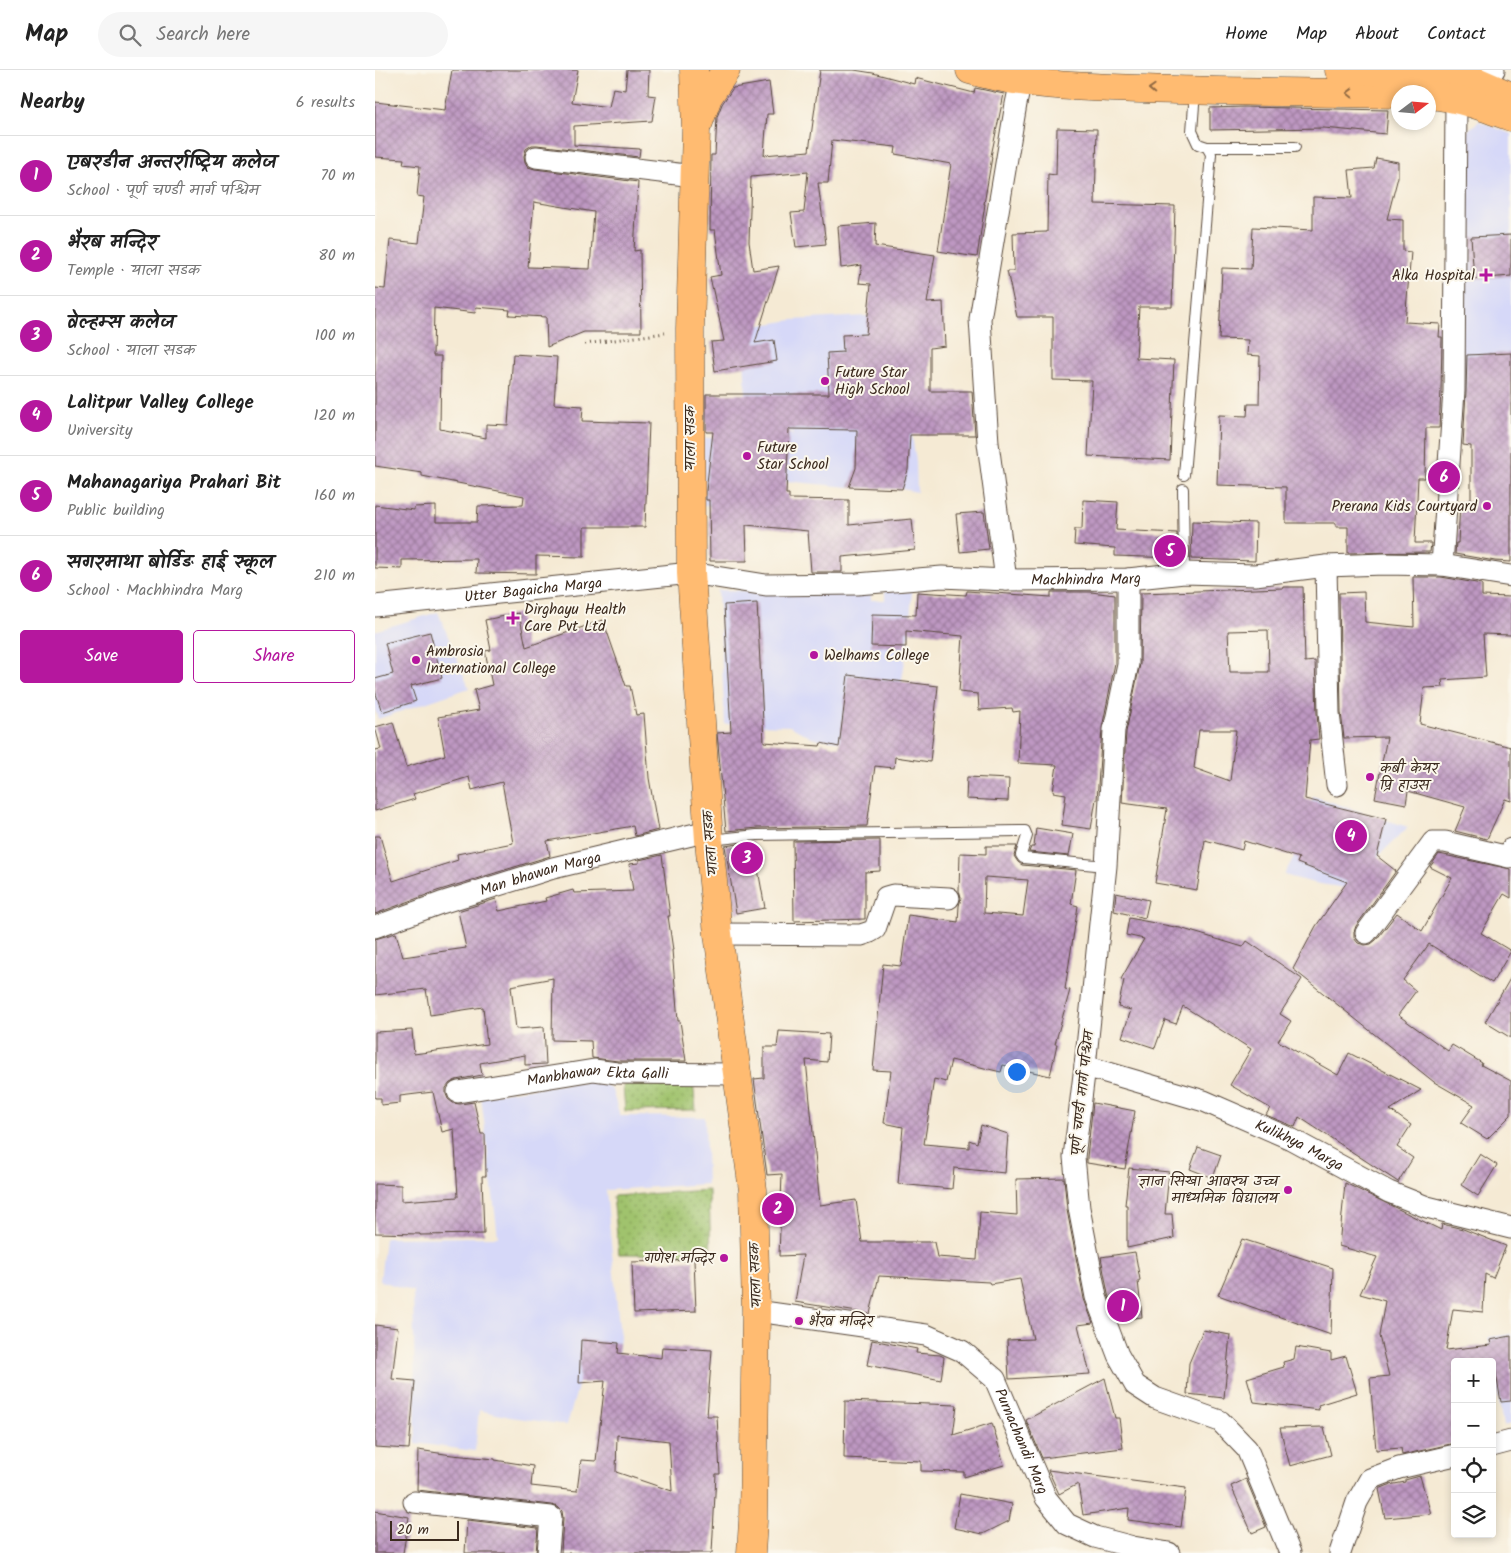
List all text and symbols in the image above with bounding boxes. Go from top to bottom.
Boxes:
search box [98,12,448,57]
text: Map [25,15,68,54]
text: Search here [156,20,250,50]
text: Home [1225,20,1268,49]
text: Map [1296,20,1327,49]
text: About [1355,20,1399,49]
text: Contact [1427,20,1486,49]
icon: search [116,21,144,49]
one-way arrow [1148,84,1156,94]
north arrow [1391,85,1436,130]
text: Nearby [20,86,85,119]
one-way arrow [1346,88,1354,98]
text: 6 results [296,90,355,115]
text: एबरडीन अन्तर्राष्ट्रिय कलेज [67,148,277,178]
text: 1 [34,163,38,188]
text: 70 m [320,163,355,188]
text: School · पूर्ण चण्डी मार्ग पश्चिम [67,178,259,203]
text: भैरब मन्दिर [67,228,157,258]
text: 2 [31,243,41,268]
text: 80 m [318,243,355,268]
text: Temple · याला सडक [67,258,200,283]
place label: Alka Hospital [1392,264,1475,288]
marker: Alka Hospital [1479,268,1493,282]
text: वेल्हम्स कलेज [67,308,174,338]
text: 3 [32,323,40,348]
text: 100 m [315,323,355,348]
text: School · याला सडक [67,338,195,363]
place label: Future Star High School [835,361,910,402]
marker: Future Star High School [819,375,831,387]
text: Lalitpur Valley College [67,388,254,418]
text: 4 [32,403,40,428]
text: 120 m [314,403,355,428]
street label: याला सडक [679,403,703,471]
text: University [67,418,132,443]
place label: Future Star School [757,436,829,477]
marker: Future Star School [741,450,753,462]
pin: 6 [1428,458,1460,496]
text: Mahanagariya Prahari Bit [67,468,281,498]
text: 5 [32,483,40,508]
text: 160 m [314,483,355,508]
place label: Prerana Kids Courtyard [1331,495,1477,519]
text: Public building [67,498,165,523]
marker: Prerana Kids Courtyard [1481,500,1493,512]
pin: 5 [1154,532,1186,570]
text: सगरमाथा बोर्डिङ हाई स्कूल [67,548,273,578]
text: 6 [32,563,40,588]
text: 210 m [314,563,355,588]
street label: Machhindra Marg [1031,567,1142,593]
street label: Utter Bagaicha Marga [463,571,603,610]
text: School · Machhindra Marg [67,578,243,603]
place label: Dirghayu Health Care Pvt Ltd [524,598,626,639]
marker: Dirghayu Health Care Pvt Ltd [506,611,520,625]
button: Save [20,630,183,683]
button: Share [193,630,355,683]
place label: Ambrosia International College [426,640,556,681]
place label: Welhams College [824,644,930,668]
marker: Welhams College [808,649,820,661]
marker: Ambrosia International College [410,654,422,666]
place label: कबी केयर प्रि हाउस [1380,757,1440,798]
marker: कबी केयर प्रि हाउस [1364,771,1376,783]
street label: याला सडक [696,807,726,877]
pin: 4 [1335,817,1367,855]
pin: 3 [731,839,763,877]
street label: Man bhawan Marga [477,846,604,903]
street label: पूर्ण चण्डी मार्ग पश्चिम [1064,1027,1102,1157]
street label: Manbhawan Ekta Galli [525,1059,670,1094]
your location [1004,1059,1030,1085]
street label: Kulikhya Marga [1251,1114,1348,1178]
place label: ज्ञान सिखा आवस्य उच्च माध्यमिक विद्यालय [1138,1170,1281,1211]
marker: ज्ञान सिखा आवस्य उच्च माध्यमिक विद्यालय [1282,1184,1294,1196]
pin: 2 [762,1190,794,1228]
street label: याला सडक [743,1240,769,1309]
place label: गणेश मन्दिर [644,1247,717,1271]
marker: गणेश मन्दिर [718,1252,730,1264]
pin: 1 [1107,1287,1139,1325]
place label: भैरव मन्दिर [809,1310,875,1334]
marker: भैरव मन्दिर [793,1315,805,1327]
map controls [1451,1358,1496,1538]
button: + [1451,1358,1496,1403]
street label: Purnachandi Marg [987,1385,1054,1498]
button: − [1451,1403,1496,1448]
button: locate [1451,1448,1496,1493]
button: layers [1451,1493,1496,1538]
scale bar [390,1518,459,1541]
text: 20 m [397,1519,429,1541]

